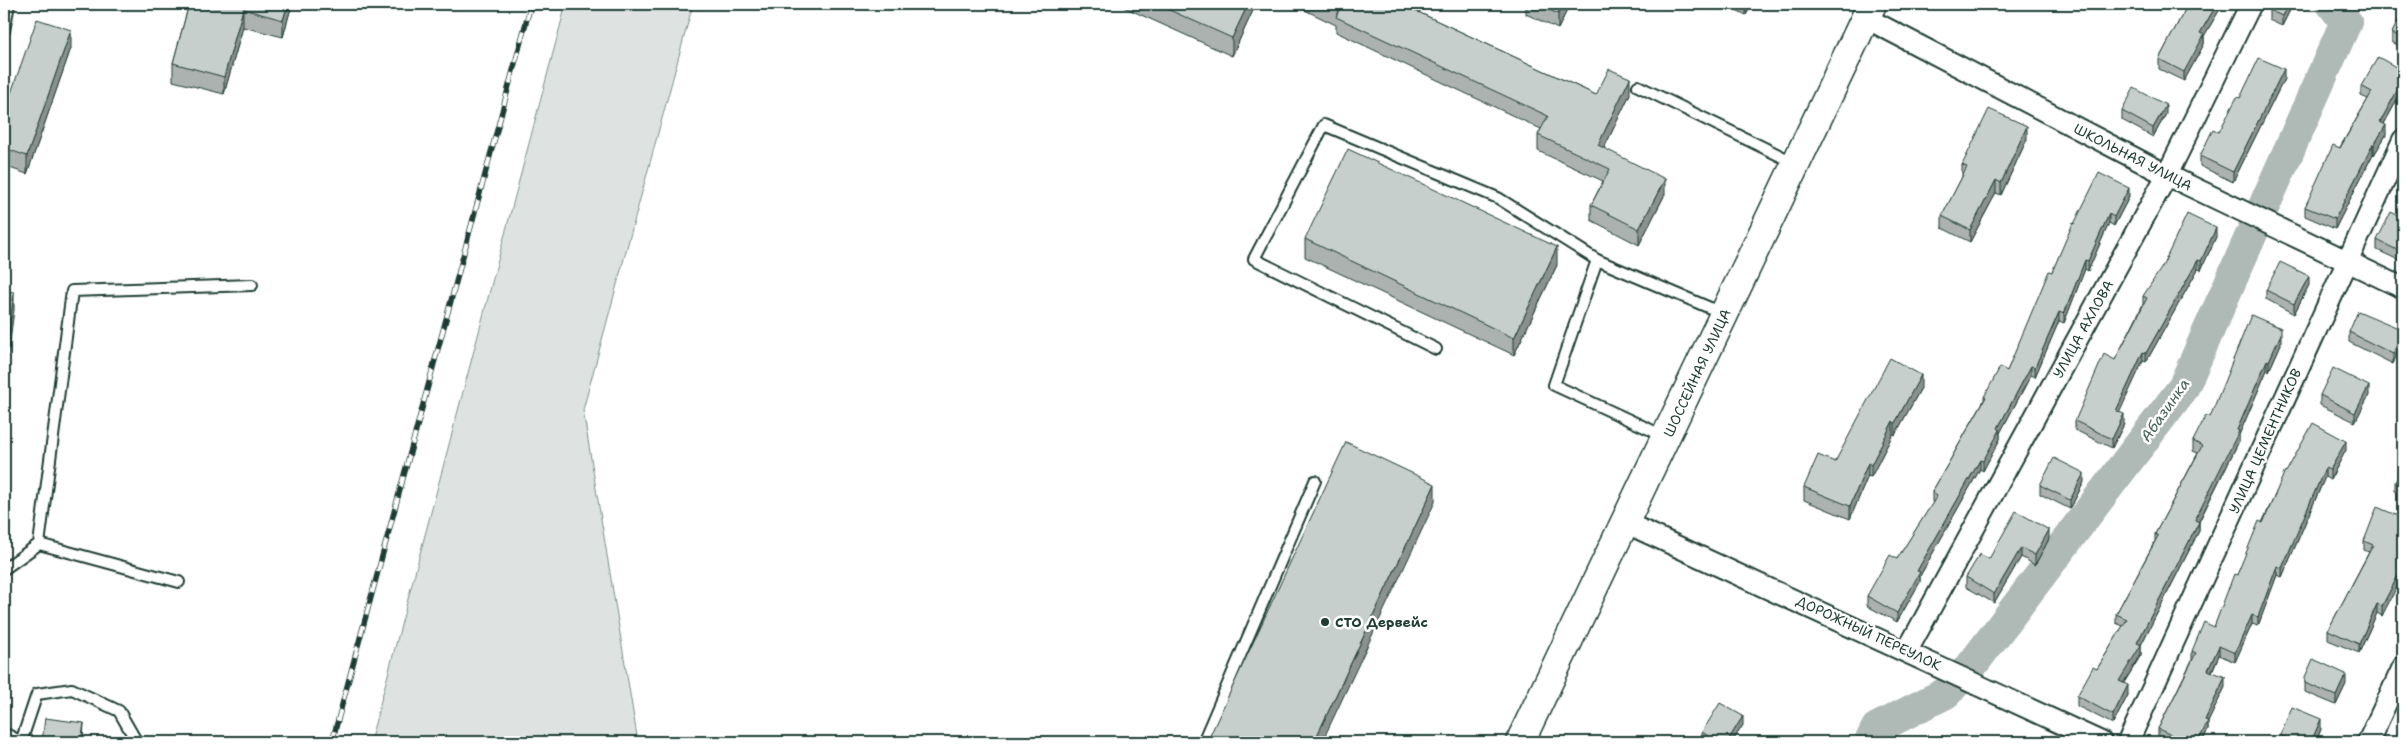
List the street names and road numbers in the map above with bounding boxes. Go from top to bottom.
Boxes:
street label: ШКОЛЬНАЯ УЛИЦА [2071,119,2195,195]
street label: УЛИЦА АХЛОВА [2049,277,2117,381]
street label: ШОССЕЙНАЯ УЛИЦА [1659,306,1735,440]
street label: УЛИЦА ЦЕМЕНТНИКОВ [2225,366,2305,516]
street label: ДОРОЖНЫЙ ПЕРЕУЛОК [1794,591,1944,675]

